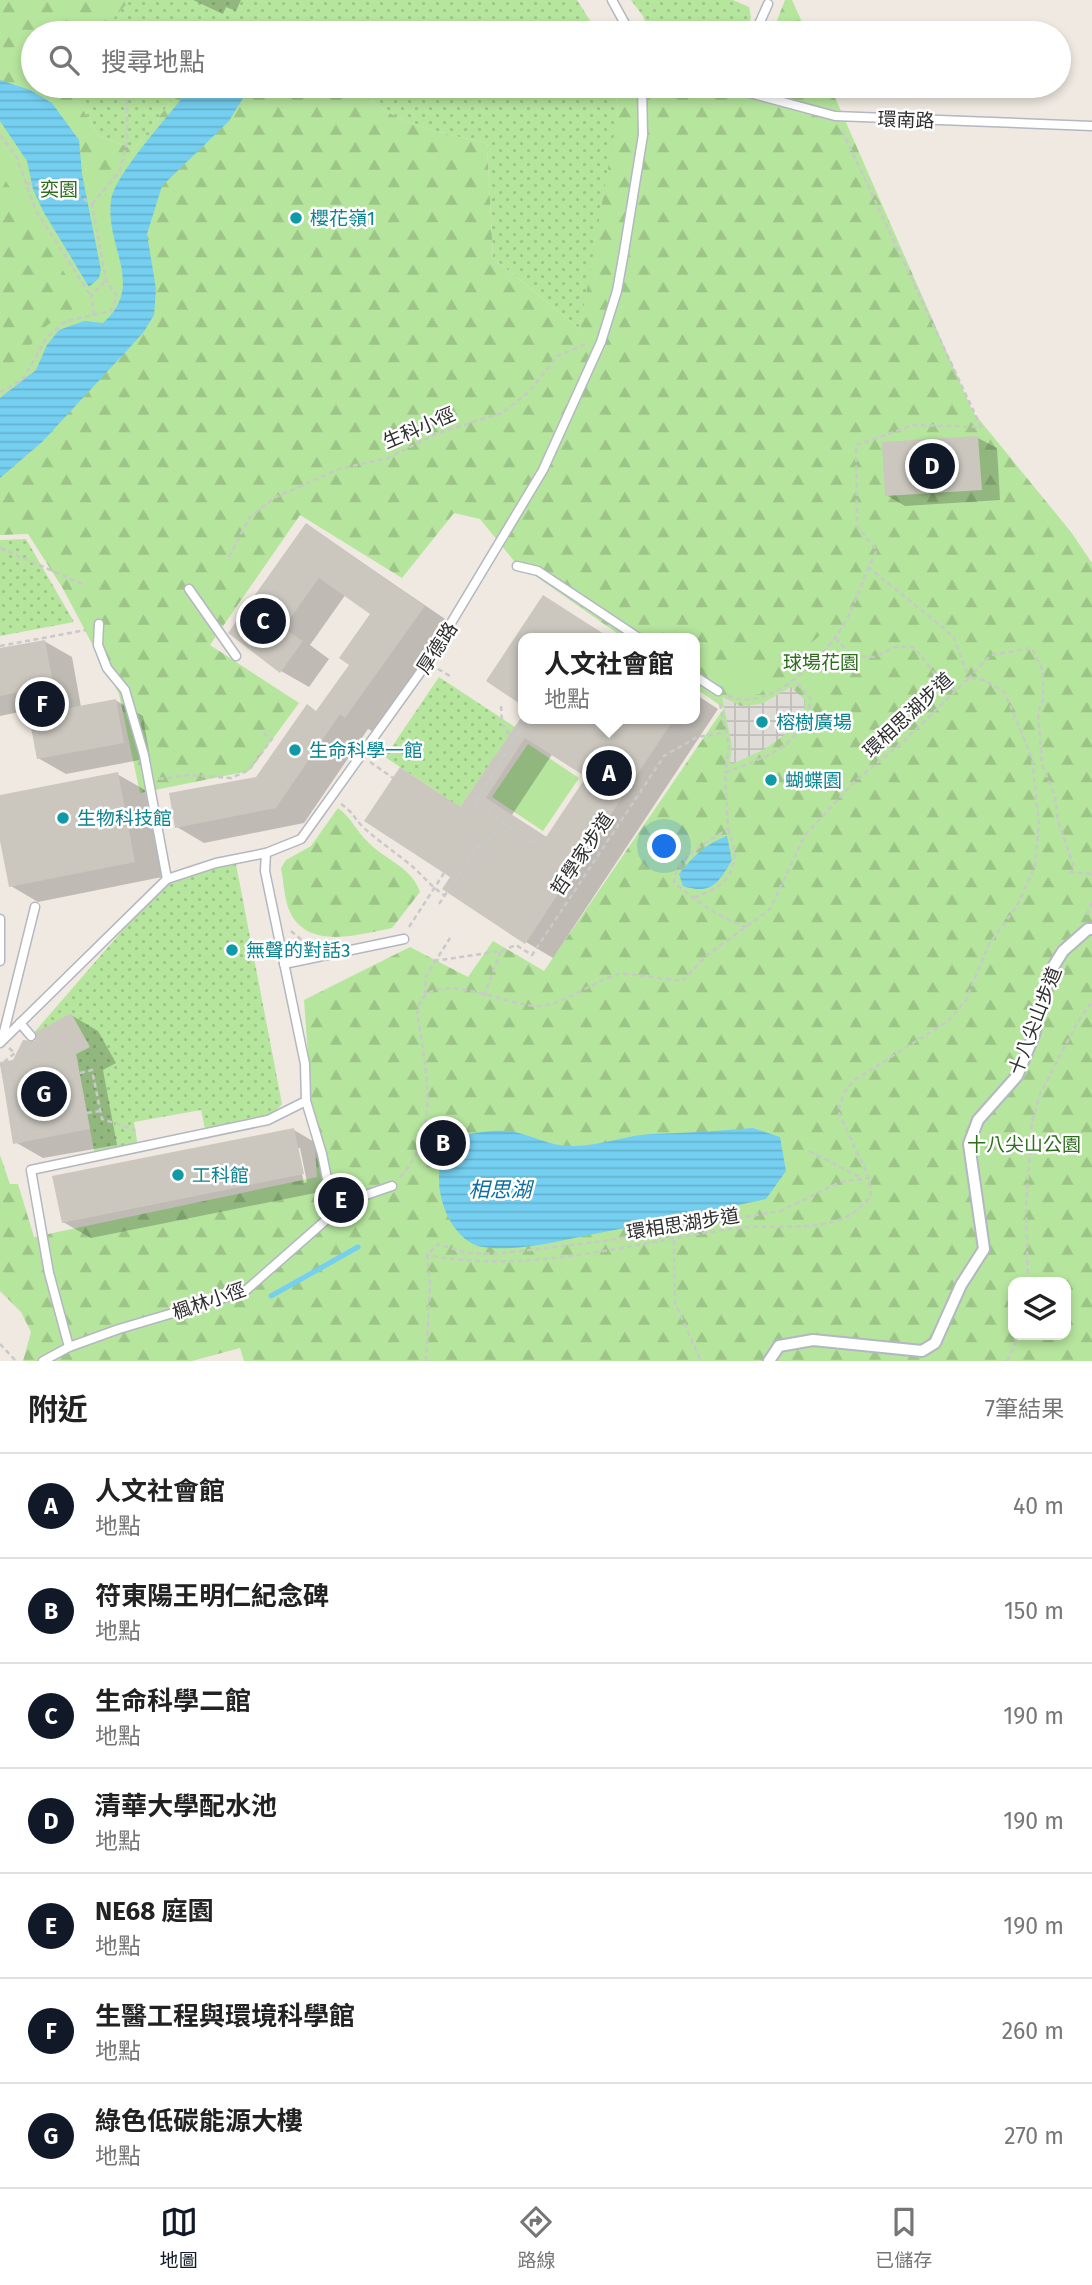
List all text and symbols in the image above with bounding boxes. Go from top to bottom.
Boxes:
search box [21,21,1071,98]
icon: search [45,41,83,79]
text: 搜尋地點 [101,47,205,78]
street label: 環南路 [877,108,935,132]
park label: 奕園 [40,178,78,201]
place label: 櫻花嶺1 [310,207,375,230]
marker: 櫻花嶺1 [288,210,304,226]
street label: 生科小徑 [380,403,458,453]
pin: D [909,440,955,492]
pin: C [240,595,286,647]
street label: 厚德路 [412,618,462,678]
popup [518,633,700,724]
text: 人文社會館 [544,649,674,680]
park label: 球場花園 [783,651,859,674]
street label: 環相思湖步道 [858,668,958,762]
pin: F [19,678,65,730]
text: 地點 [544,685,590,713]
place label: 榕樹廣場 [776,711,852,734]
marker: 榕樹廣場 [754,714,770,730]
place label: 生命科學一館 [309,739,423,762]
marker: 生命科學一館 [287,742,303,758]
pin: A [586,747,632,799]
place label: 蝴蝶園 [785,769,842,792]
marker: 蝴蝶園 [763,772,779,788]
place label: 生物科技館 [77,807,172,830]
street label: 哲學家步道 [546,808,618,900]
marker: 生物科技館 [55,810,71,826]
your location [647,829,681,863]
place label: 無聲的對話3 [246,939,350,962]
marker: 無聲的對話3 [224,942,240,958]
street label: 十八尖山步道 [1004,964,1066,1078]
pin: G [21,1068,67,1120]
pin: B [420,1117,466,1169]
park label: 十八尖山公園 [967,1133,1081,1156]
place label: 工科館 [192,1164,249,1187]
marker: 工科館 [170,1167,186,1183]
pin: E [318,1174,364,1226]
water label: 相思湖 [469,1177,534,1203]
street label: 環相思湖步道 [625,1204,741,1244]
map controls [1008,1277,1071,1340]
button: layers [1008,1277,1071,1340]
street label: 楓林小徑 [169,1278,249,1324]
text: 附近 [28,1392,88,1428]
text: 7筆結果 [985,1395,1064,1423]
text: 人文社會館 [95,1476,225,1507]
text: A [44,1492,58,1520]
text: 40 m [1013,1492,1064,1520]
text: 地點 [95,1512,141,1540]
text: 符東陽王明仁紀念碑 [95,1581,329,1612]
text: B [44,1597,58,1625]
text: 150 m [1004,1597,1064,1625]
text: 地點 [95,1617,141,1645]
text: 生命科學二館 [95,1686,251,1717]
text: C [44,1702,58,1730]
text: 190 m [1003,1702,1064,1730]
text: 地點 [95,1722,141,1750]
text: 清華大學配水池 [95,1791,277,1822]
text: D [44,1807,58,1835]
text: 190 m [1003,1807,1064,1835]
text: 地點 [95,1827,141,1855]
text: NE68 庭園 [95,1896,213,1927]
text: E [45,1912,57,1940]
text: 190 m [1003,1912,1064,1940]
text: 地點 [95,1932,141,1960]
text: 生醫工程與環境科學館 [95,2001,355,2032]
text: F [45,2017,57,2045]
text: 260 m [1002,2017,1064,2045]
text: 地點 [95,2037,141,2065]
text: 綠色低碳能源大樓 [95,2106,303,2137]
text: G [44,2122,58,2150]
text: 270 m [1004,2122,1064,2150]
text: 地點 [95,2142,141,2170]
tab: 地圖 [160,2203,198,2272]
tab: 路線 [517,2203,555,2272]
tab: 已儲存 [875,2203,932,2272]

